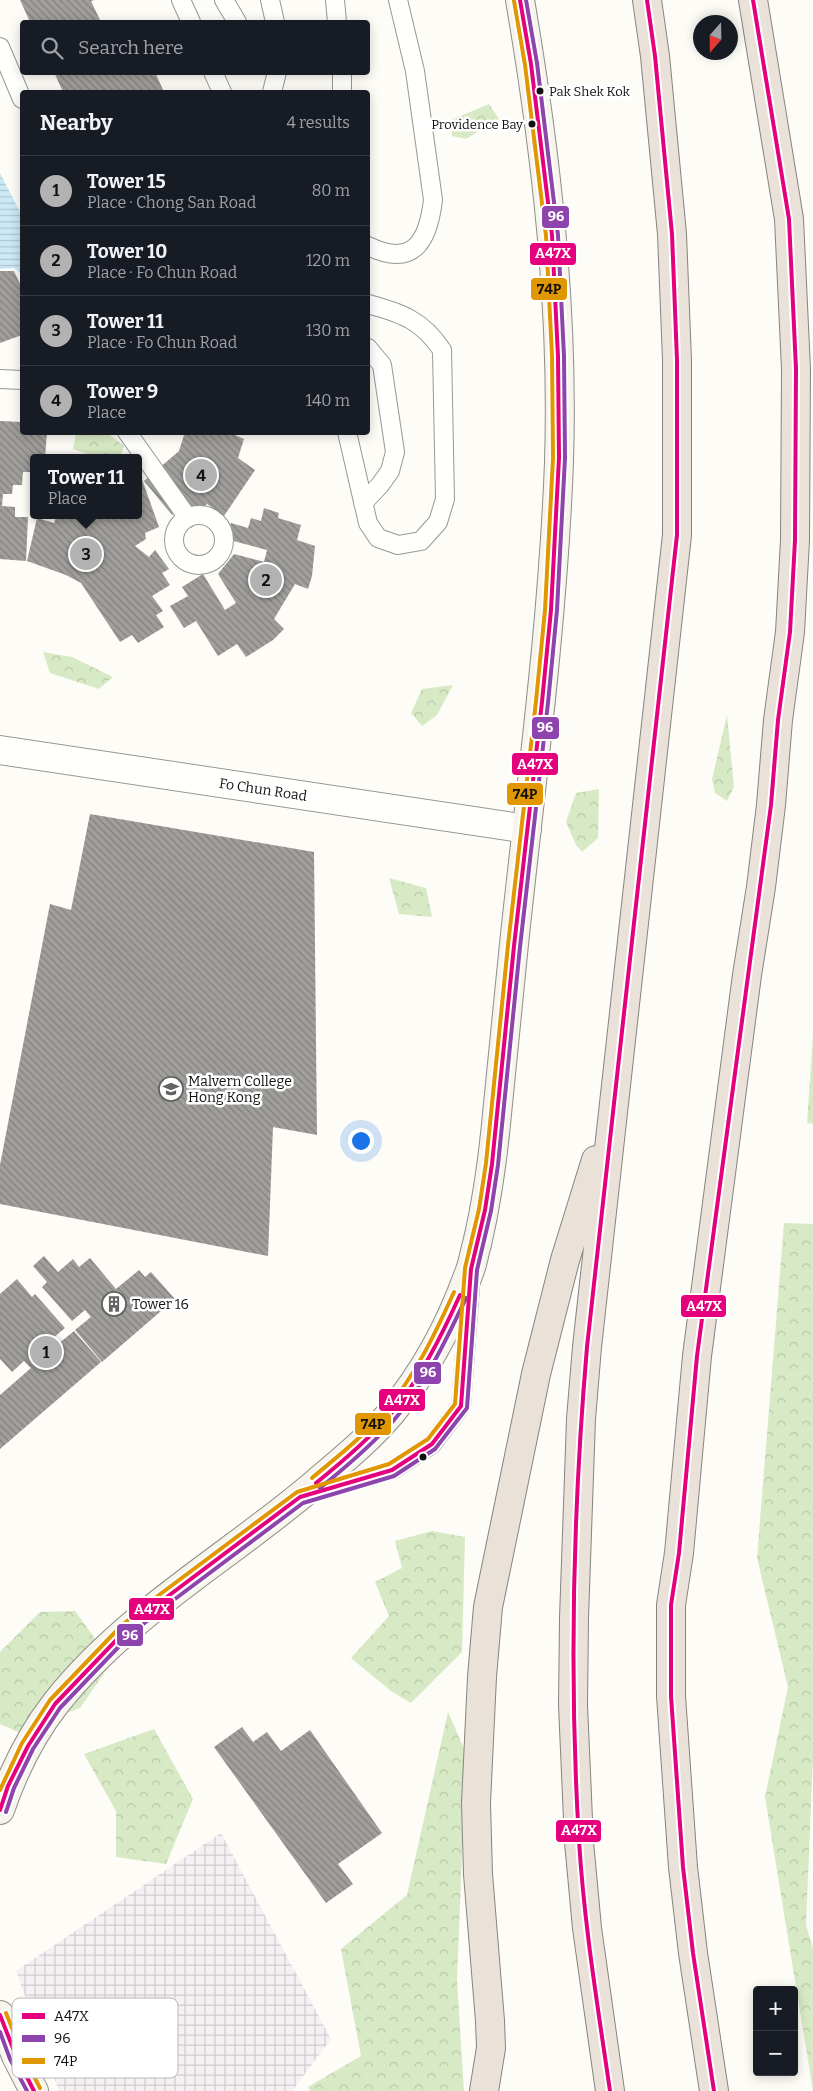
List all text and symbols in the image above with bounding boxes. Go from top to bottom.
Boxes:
north arrow [693,15,738,60]
search box [20,20,370,75]
icon: search [38,34,66,62]
text: Search here [78,36,183,59]
place label: Pak Shek Kok [549,84,631,99]
marker: Pak Shek Kok [535,86,545,96]
text: Nearby [40,110,113,136]
text: 4 results [287,113,350,132]
place label: Providence Bay [431,117,523,132]
marker: Providence Bay [527,119,537,129]
text: Tower 15 [87,170,166,193]
text: 1 [53,181,59,200]
text: 80 m [312,181,350,200]
text: Place · Chong San Road [87,193,256,212]
line badge: 96 [541,205,570,229]
text: 96 [548,208,564,225]
text: Tower 10 [87,240,167,263]
line badge: A47X [529,242,577,266]
text: A47X [535,245,571,262]
text: 2 [51,251,61,270]
text: 120 m [306,251,350,270]
text: Place · Fo Chun Road [87,263,237,282]
line badge: 74P [530,277,568,301]
text: 74P [537,281,562,298]
text: Tower 11 [87,310,163,333]
text: 3 [51,321,61,340]
text: 130 m [306,321,350,340]
text: Place · Fo Chun Road [87,333,237,352]
text: Tower 9 [87,380,158,403]
text: 4 [51,391,61,410]
text: 140 m [305,391,350,410]
text: Place [87,403,126,422]
popup [30,454,142,519]
pin: 4 [185,456,217,494]
text: Tower 11 [48,466,124,489]
text: Place [48,489,87,508]
pin: 3 [70,535,102,573]
pin: 2 [250,561,282,599]
line badge: 96 [531,716,560,740]
text: 96 [537,719,553,736]
line badge: A47X [511,752,559,776]
text: A47X [517,756,553,773]
street label: Fo Chun Road [218,774,308,804]
line badge: 74P [506,782,544,806]
text: 74P [513,786,538,803]
place label: Malvern College Hong Kong [188,1073,292,1106]
school or university icon: Malvern College Hong Kong [158,1076,184,1102]
your location [348,1128,374,1154]
building icon: Tower 16 [101,1291,127,1317]
line badge: A47X [680,1294,727,1318]
place label: Tower 16 [132,1296,189,1313]
text: A47X [686,1298,722,1315]
pin: 1 [30,1333,62,1371]
line badge: 96 [413,1361,442,1385]
text: 96 [420,1364,436,1381]
line badge: A47X [378,1388,426,1412]
text: A47X [384,1392,420,1409]
line badge: 74P [354,1412,392,1436]
text: 74P [361,1416,386,1433]
unlabelled marker [418,1452,428,1462]
line badge: A47X [128,1597,175,1621]
text: A47X [134,1601,170,1618]
line badge: 96 [116,1623,144,1647]
text: 96 [122,1627,138,1644]
line badge: A47X [555,1819,602,1843]
text: A47X [561,1822,597,1839]
map controls [753,1986,798,2076]
button: + [753,1986,798,2031]
legend [12,1998,178,2078]
text: A47X [54,2008,89,2025]
text: 96 [54,2030,70,2047]
button: − [753,2031,798,2076]
text: 74P [54,2053,77,2070]

